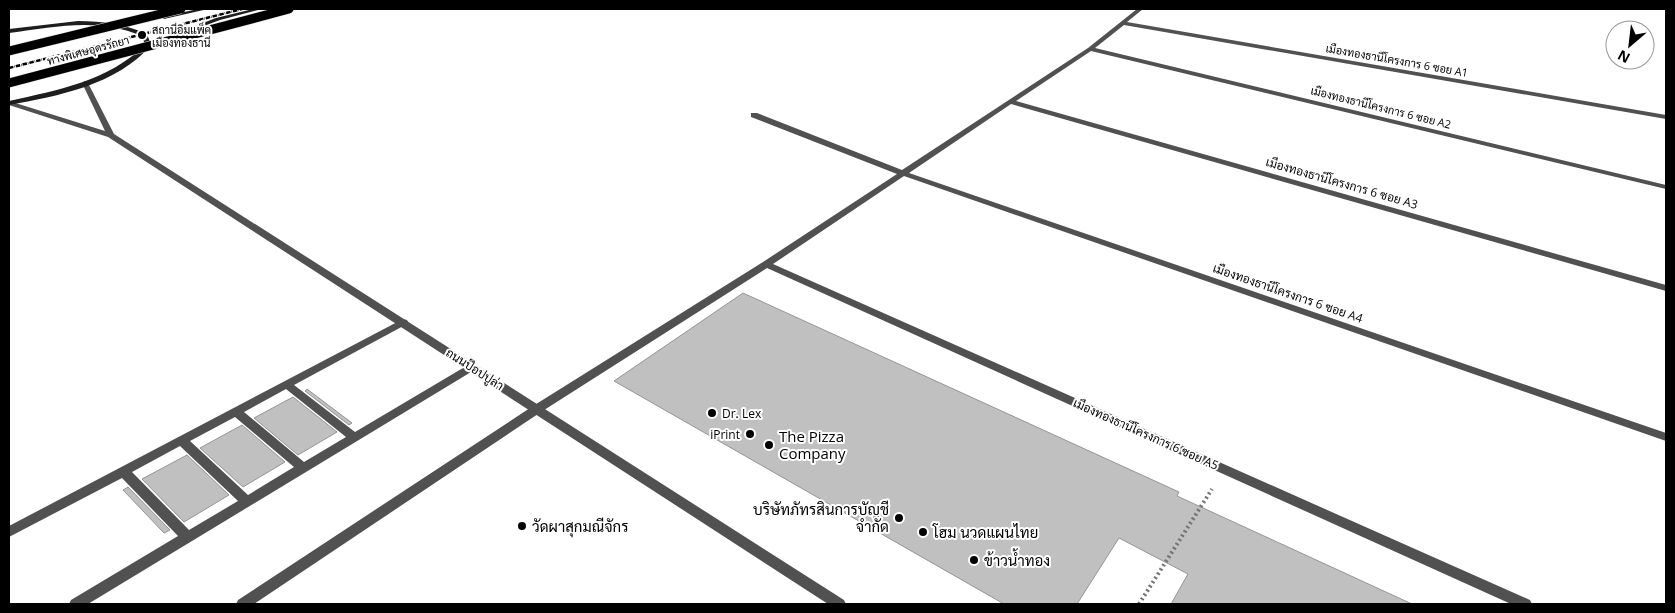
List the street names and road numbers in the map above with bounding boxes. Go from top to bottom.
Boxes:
street label: ทางพิเศษอุดรรัถยา [45,32,131,70]
street label: เมืองทองธานีโครงการ 6 ซอย A1 [1325,40,1469,80]
street label: เมืองทองธานีโครงการ 6 ซอย A2 [1309,82,1453,132]
street label: เมืองทองธานีโครงการ 6 ซอย A3 [1264,153,1420,213]
street label: เมืองทองธานีโครงการ 6 ซอย A4 [1211,259,1365,327]
street label: ถนนป๊อปปูล่า [443,344,507,394]
street label: เมืองทองธานีโครงการ 6 ซอย A5 [1071,394,1222,474]

